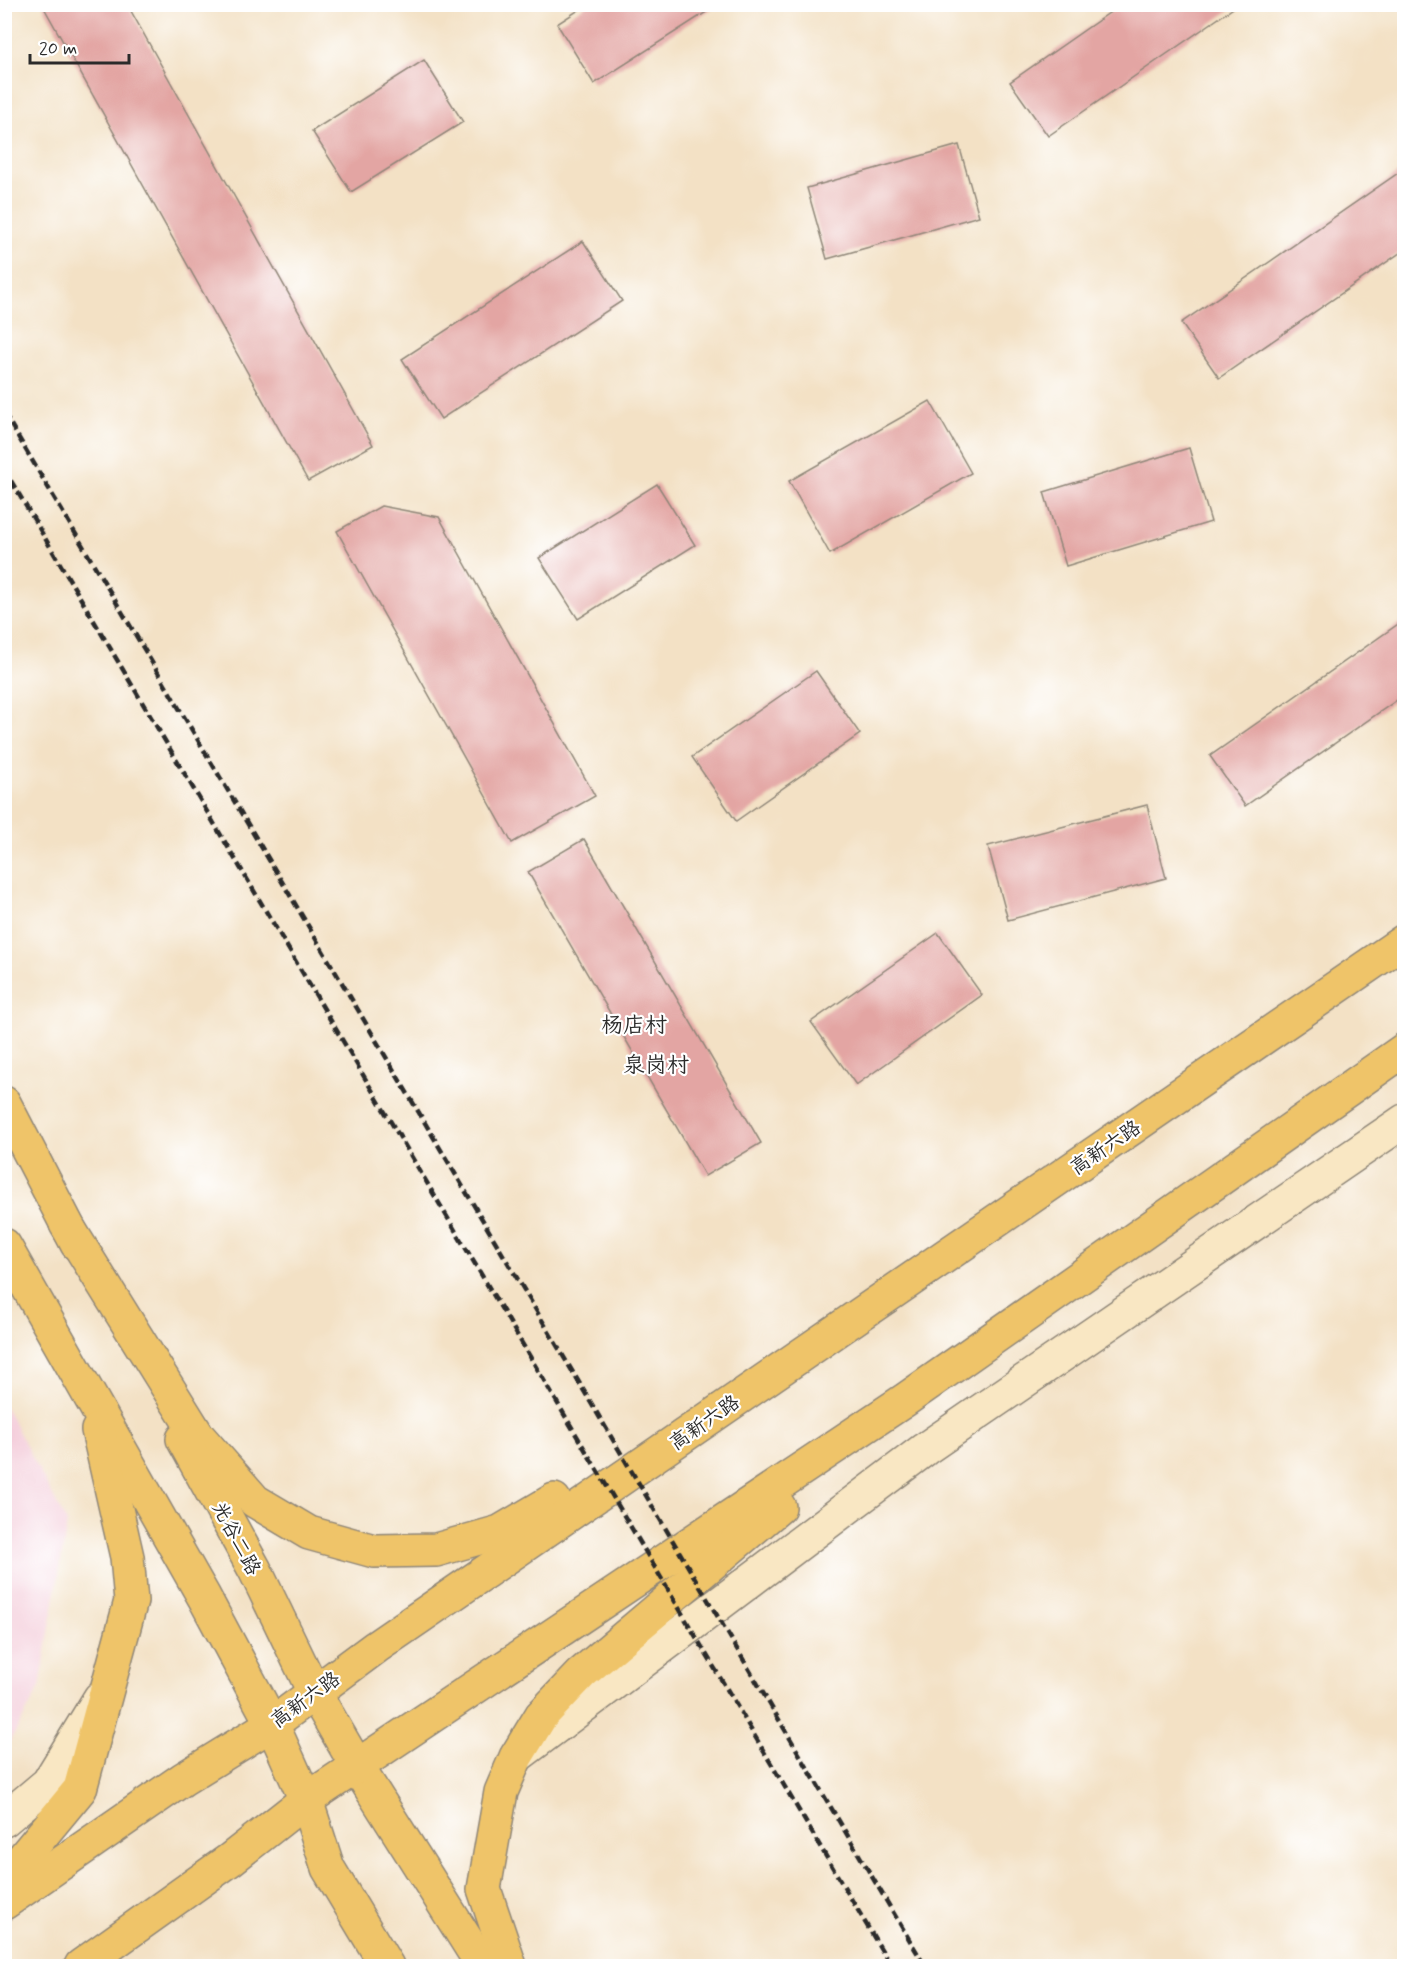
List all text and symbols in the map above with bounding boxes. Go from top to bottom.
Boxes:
scale bar [30,27,129,65]
text: 20 m [39,37,77,61]
district label: 杨店村 [601,1012,667,1040]
district label: 泉岗村 [623,1052,689,1080]
street label: 高新六路 [1065,1114,1147,1182]
street label: 高新六路 [664,1389,746,1457]
street label: 光谷二路 [205,1497,267,1581]
street label: 高新六路 [266,1665,347,1735]

